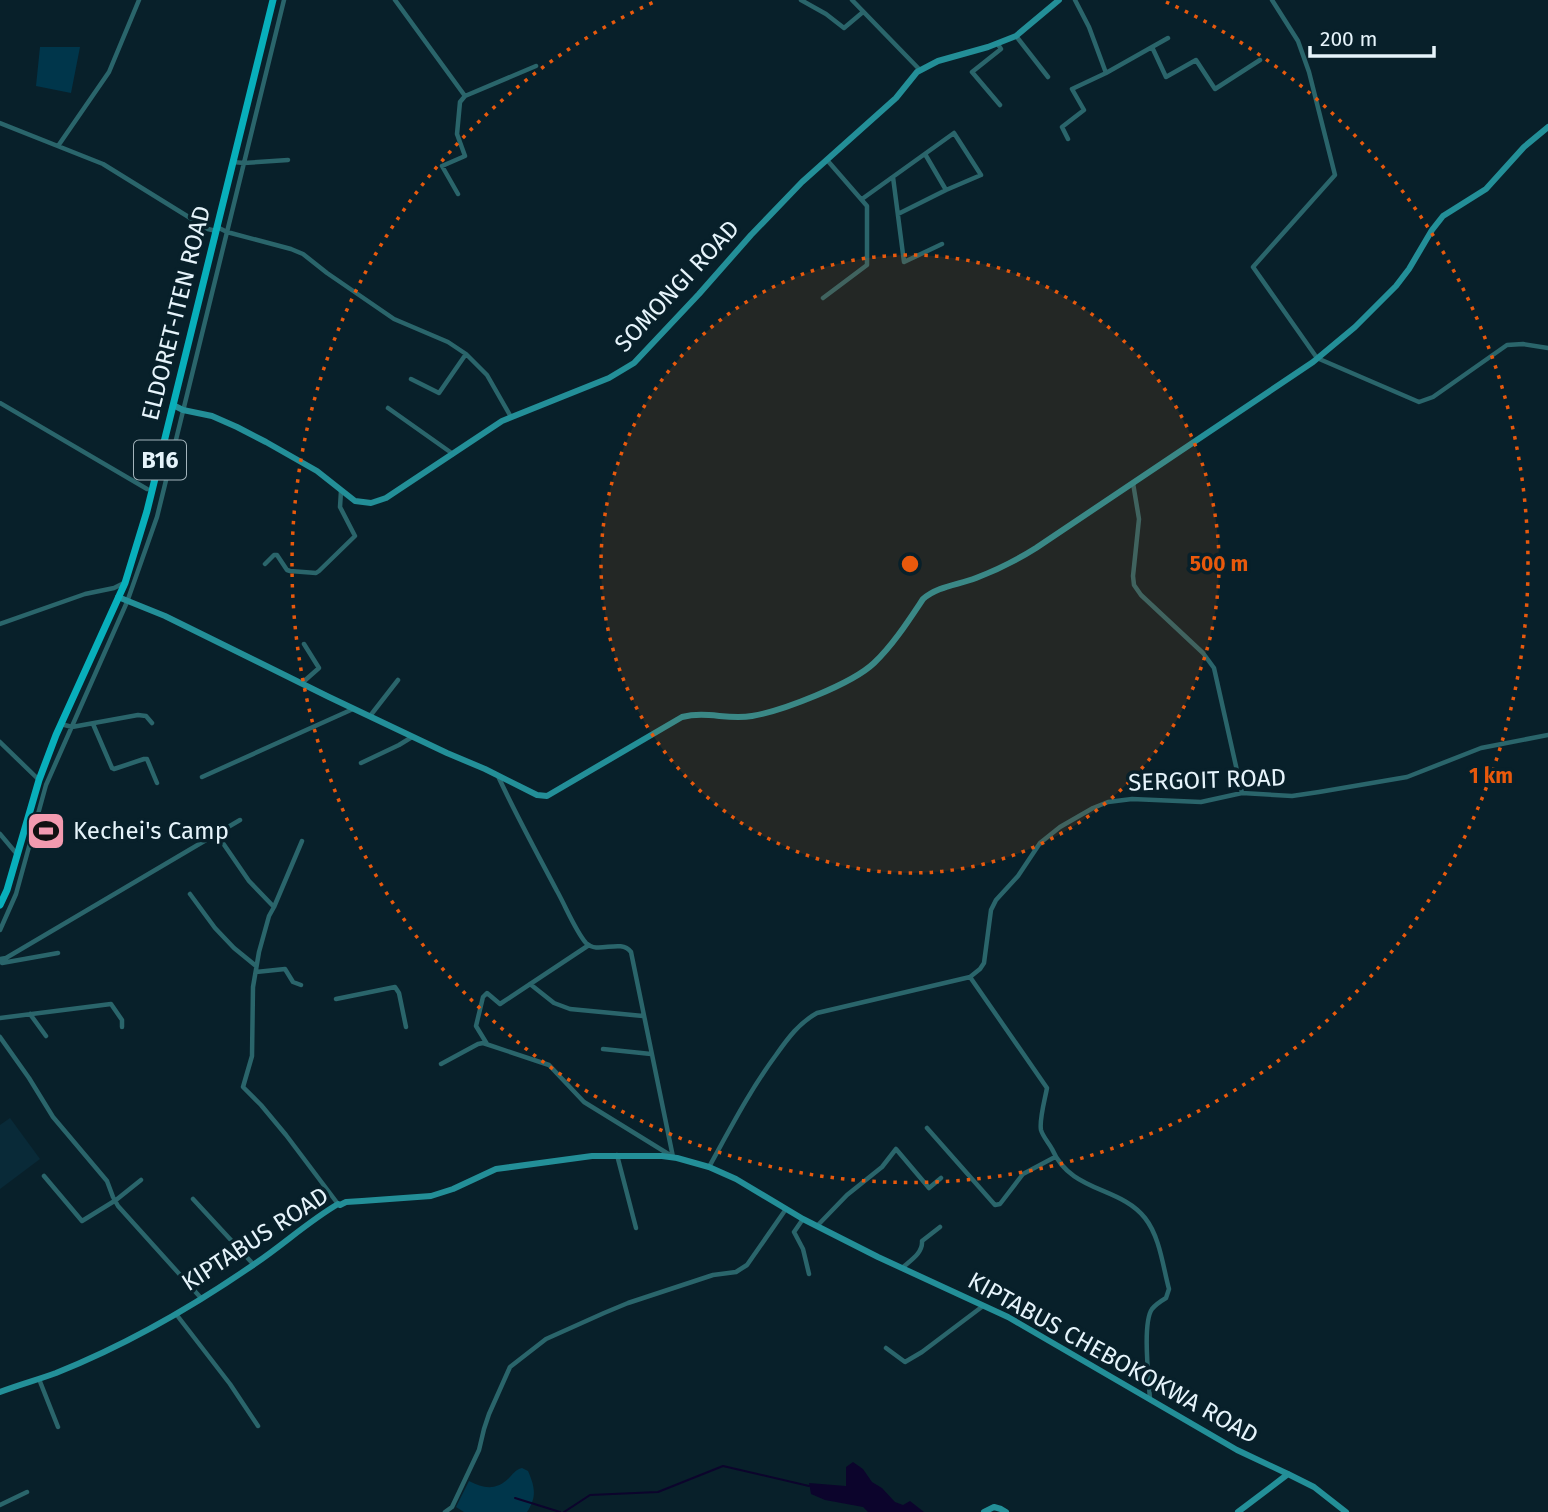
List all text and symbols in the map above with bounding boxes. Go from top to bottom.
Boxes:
scale bar [1310,14,1434,58]
text: 200 m [1320,26,1377,52]
street label: ELDORET-ITEN ROAD [136,203,216,423]
street label: SOMONGI ROAD [609,214,745,358]
road number: B16 [134,440,186,480]
text: 500 m [1190,551,1248,577]
centre of rings [898,552,922,576]
street label: SERGOIT ROAD [1128,763,1286,797]
text: 1 km [1469,763,1513,789]
sports icon: Kechei's Camp [25,810,67,852]
place label: Kechei's Camp [73,817,229,845]
street label: KIPTABUS ROAD [176,1181,334,1297]
street label: KIPTABUS CHEBOKOKWA ROAD [963,1266,1263,1450]

